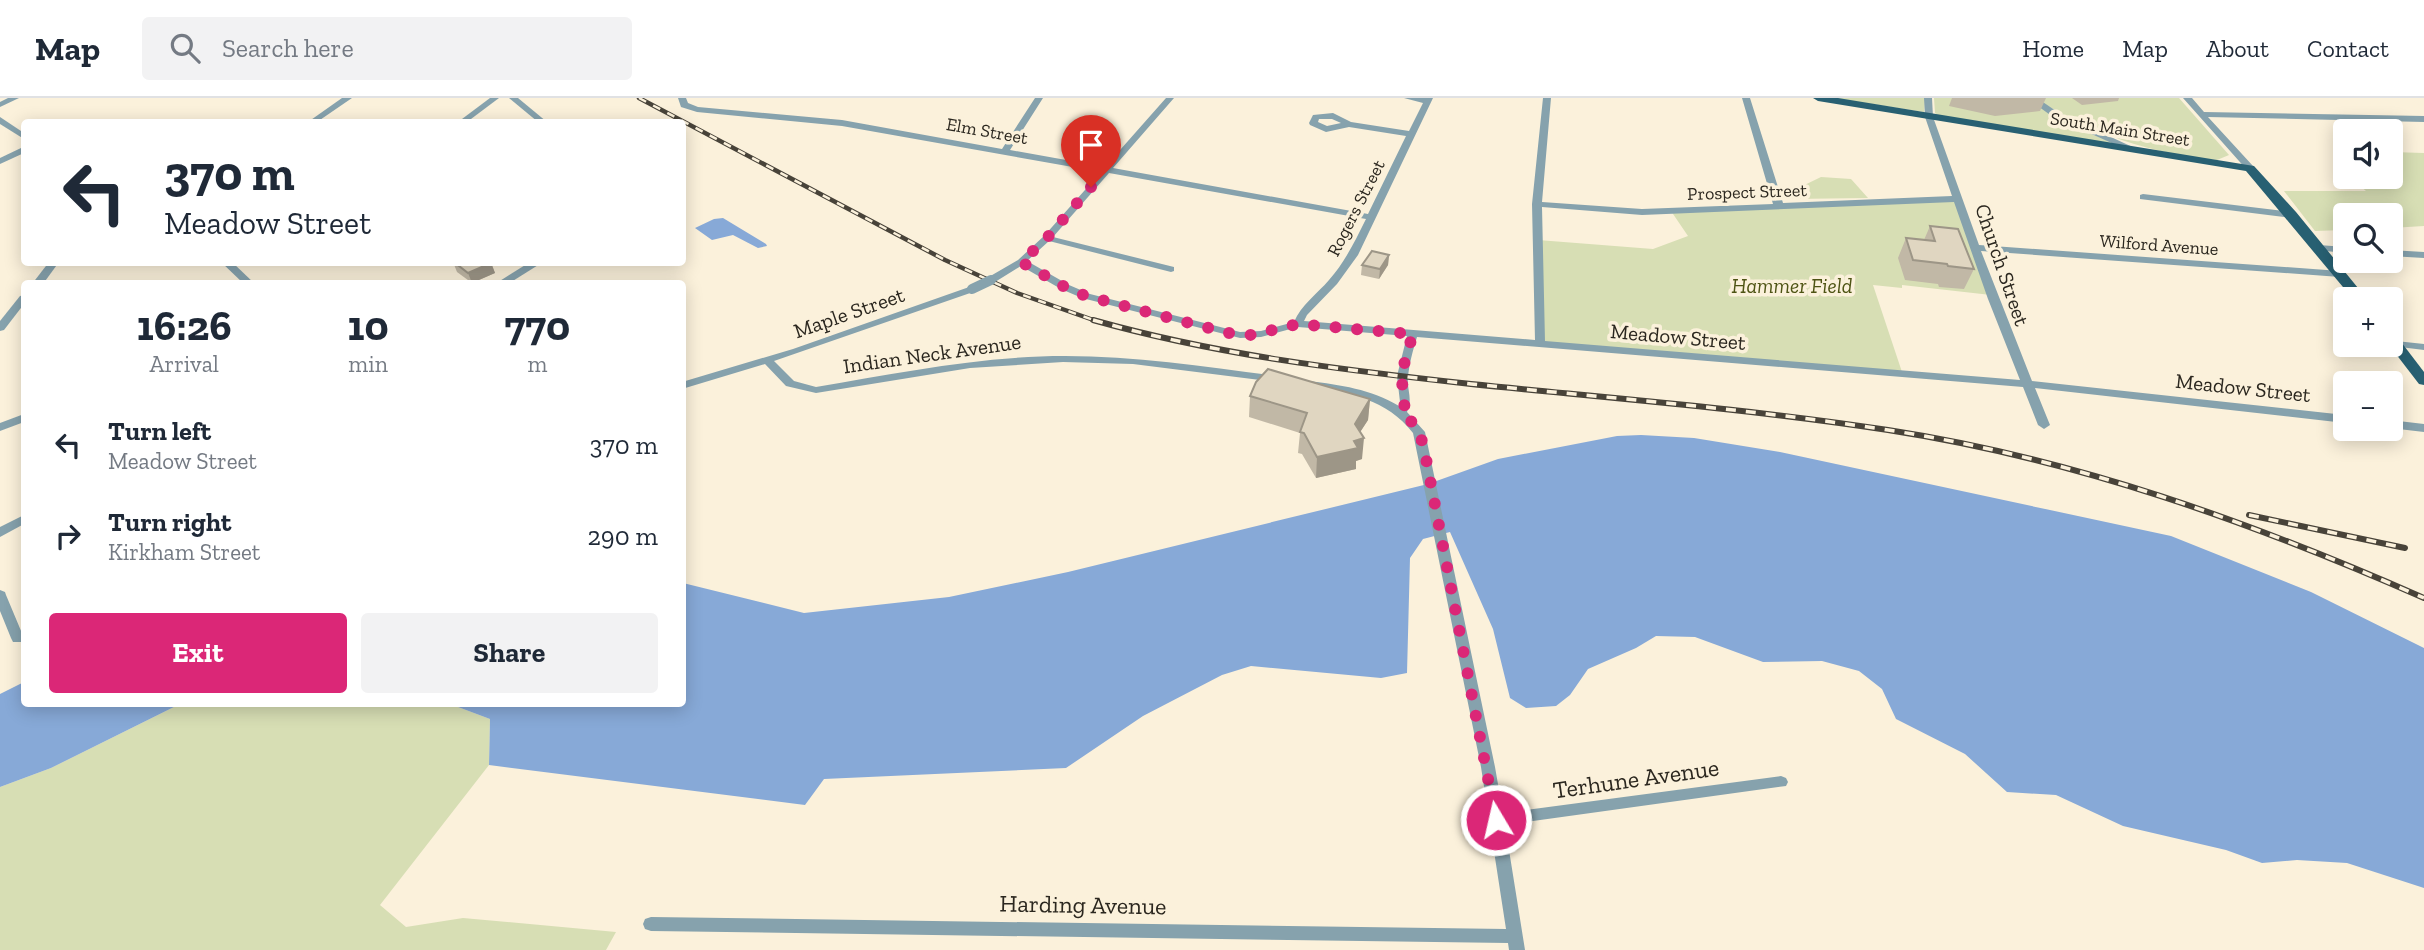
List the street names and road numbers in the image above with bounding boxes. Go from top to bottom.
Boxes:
street label: South Main Street [2049,107,2192,151]
street label: Elm Street [945,113,1030,149]
street label: Rogers Street [1322,156,1390,260]
street label: Prospect Street [1687,179,1808,205]
street label: Church Street [1970,201,2035,329]
street label: Wilford Avenue [2099,230,2219,260]
street label: Maple Street [790,282,908,343]
street label: Meadow Street [1609,318,1747,355]
street label: Indian Neck Avenue [841,329,1023,378]
street label: Meadow Street [2174,368,2312,407]
street label: Terhune Avenue [1551,753,1721,805]
street label: Harding Avenue [999,889,1167,920]

